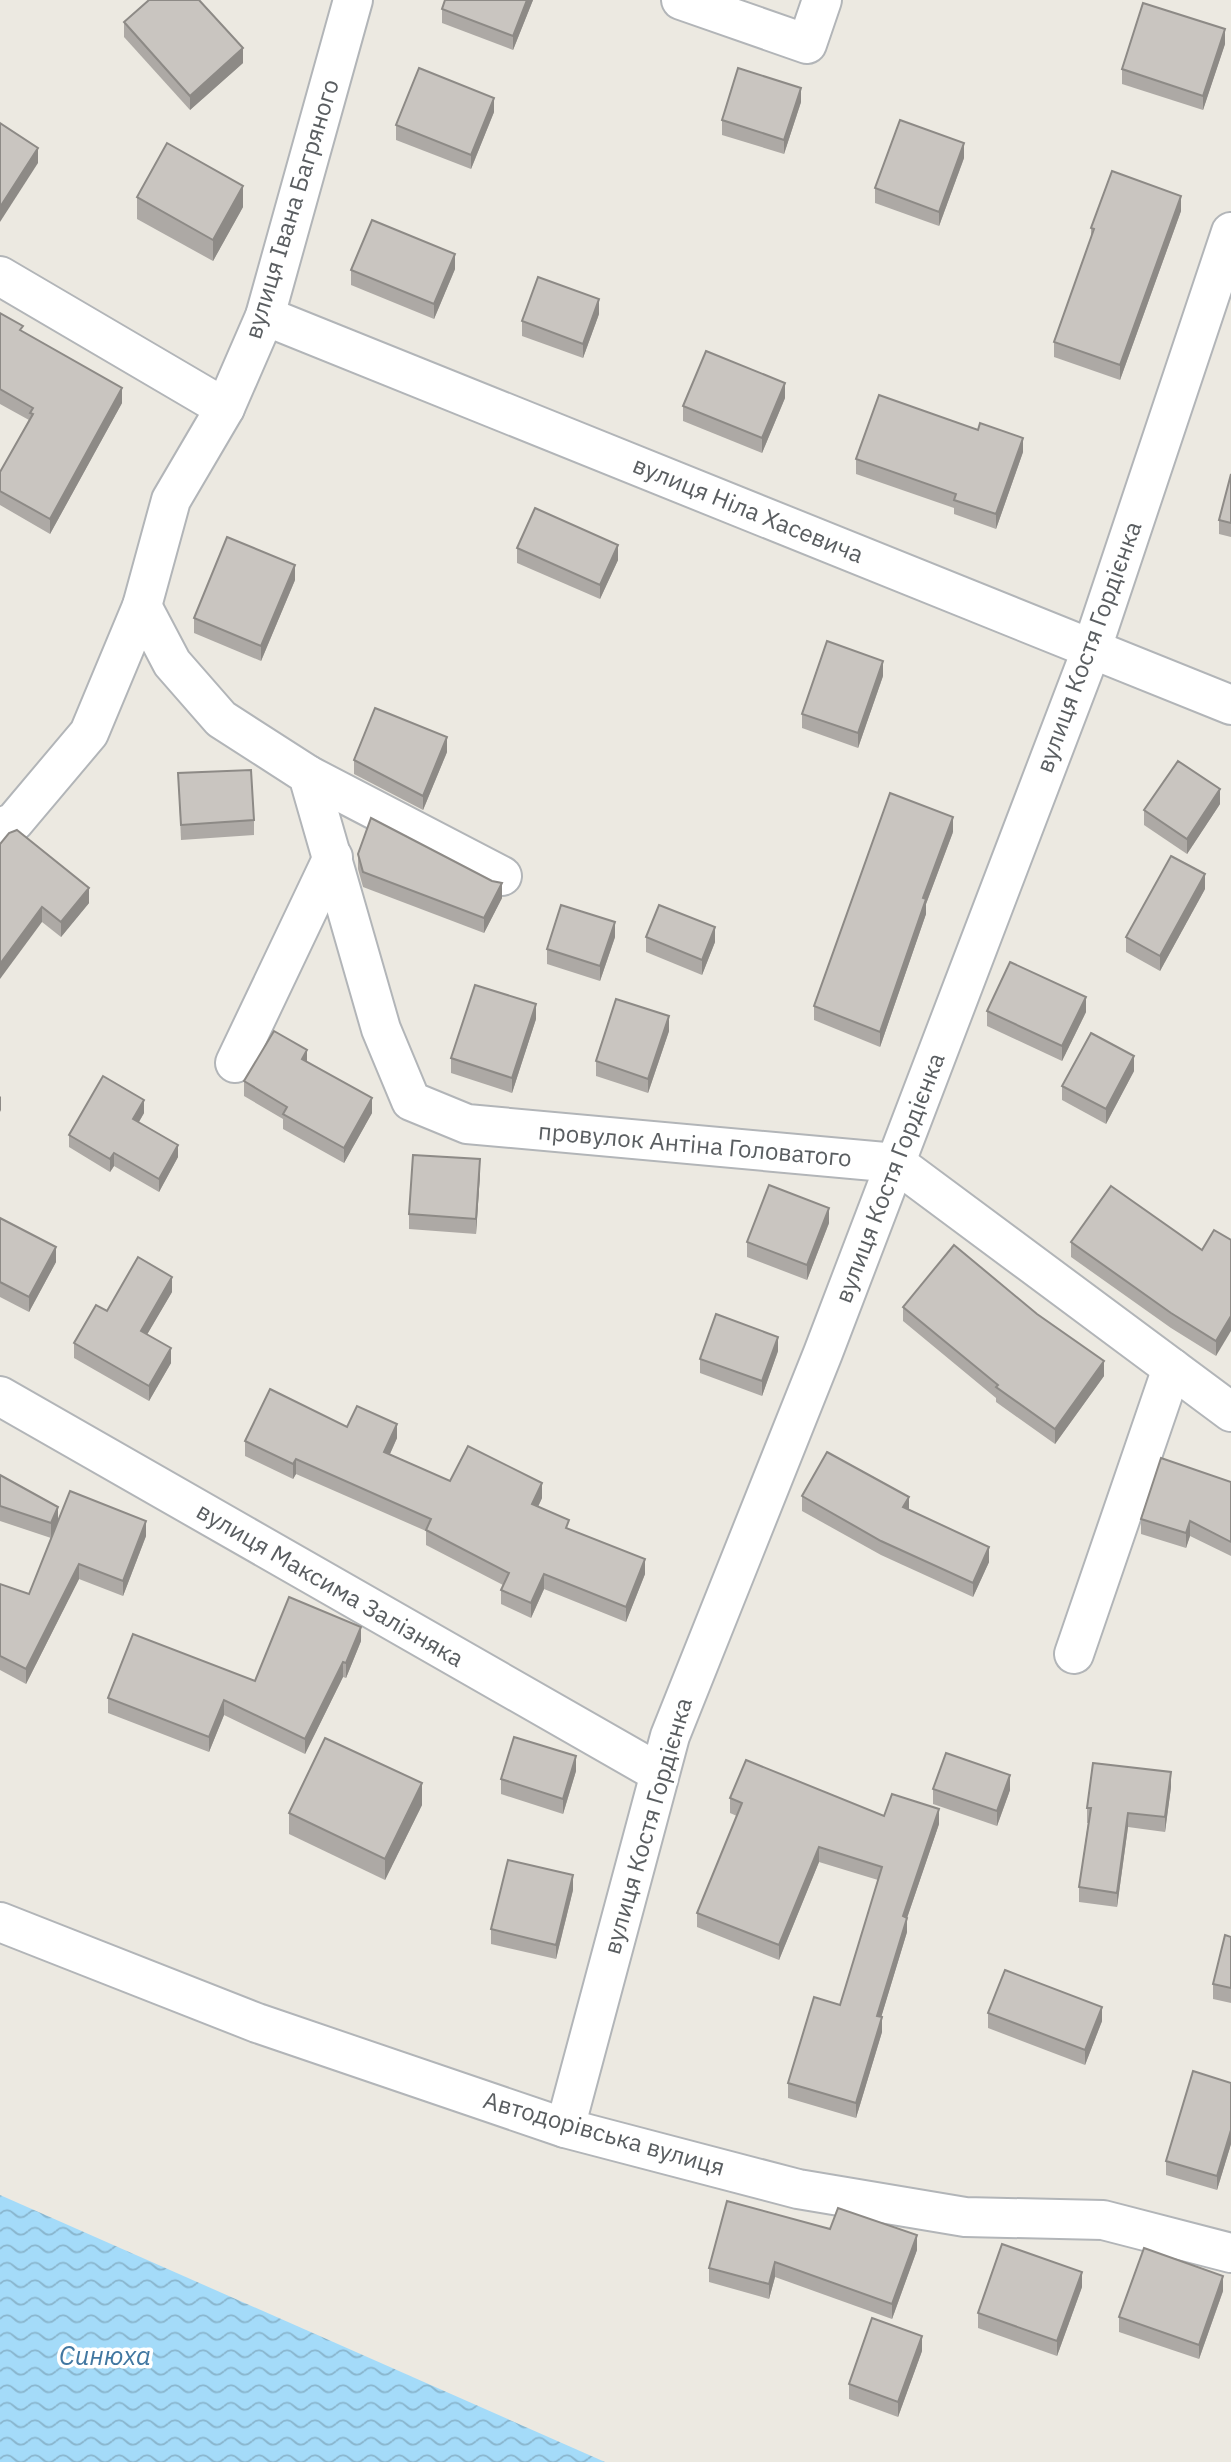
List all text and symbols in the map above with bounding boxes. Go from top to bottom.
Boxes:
street label: вулиця Івана Багряного [236,75,346,342]
street label: вулиця Ніла Хасевича [628,448,869,570]
street label: вулиця Костя Гордієнка [1028,516,1149,777]
street label: вулиця Костя Гордієнка [827,1048,952,1307]
street label: провулок Антіна Головатого [537,1114,853,1174]
street label: вулиця Максима Залізняка [191,1494,470,1674]
street label: вулиця Костя Гордієнка [595,1694,699,1958]
street label: Автодорівська вулиця [480,2083,729,2183]
water label: Синюха [59,2338,151,2372]

